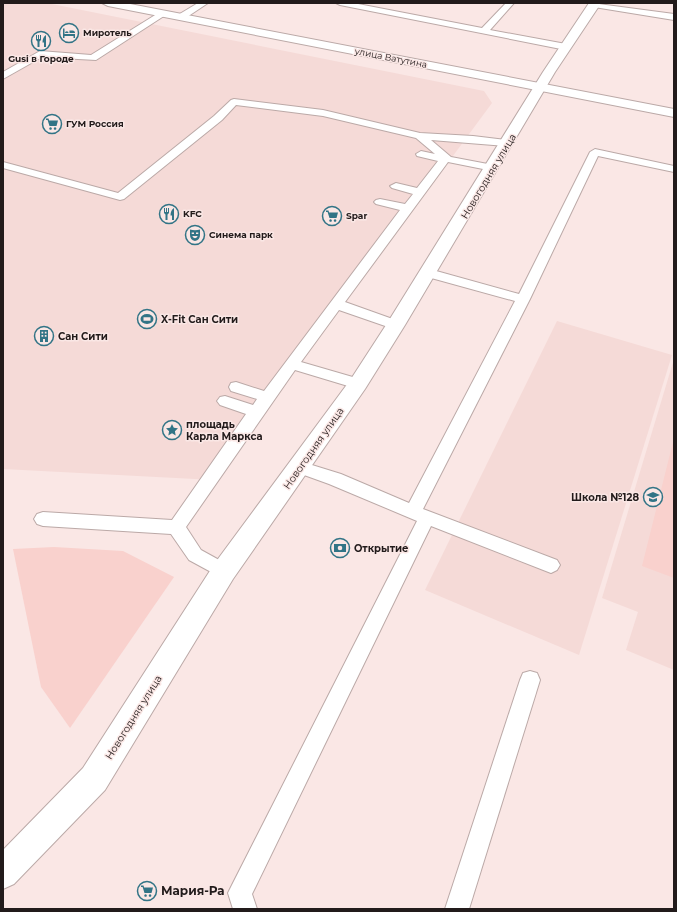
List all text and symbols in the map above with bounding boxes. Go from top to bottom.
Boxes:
hotel icon: Миротель [58,22,80,44]
place label: Миротель [83,27,132,38]
restaurant icon: Gusi в Городе [30,30,52,52]
street label: улица Ватутина [353,45,428,70]
place label: Gusi в Городе [8,53,74,64]
supermarket icon: ГУМ Россия [41,113,63,135]
place label: ГУМ Россия [66,118,124,129]
street label: Новогодняя улица [458,131,519,221]
restaurant icon: KFC [158,203,180,225]
supermarket icon: Spar [321,205,343,227]
place label: KFC [183,208,202,219]
place label: Spar [346,210,367,221]
theatre icon: Синема парк [184,224,206,246]
place label: Синема парк [209,229,273,240]
sports icon: X-Fit Сан Сити [136,308,158,330]
place label: X-Fit Сан Сити [161,313,238,326]
building icon: Сан Сити [33,325,55,347]
place label: Сан Сити [58,330,108,343]
street label: Новогодняя улица [280,405,347,492]
place label: площадь Карла Маркса [186,418,262,443]
place icon: площадь Карла Маркса [161,419,183,441]
school or university icon: Школа №128 [642,486,664,508]
place label: Школа №128 [571,491,639,504]
bank icon: Открытие [329,537,351,559]
place label: Открытие [354,542,409,555]
street label: Новогодняя улица [102,673,165,762]
supermarket icon: Мария-Ра [136,880,158,902]
place label: Мария-Ра [161,883,225,898]

